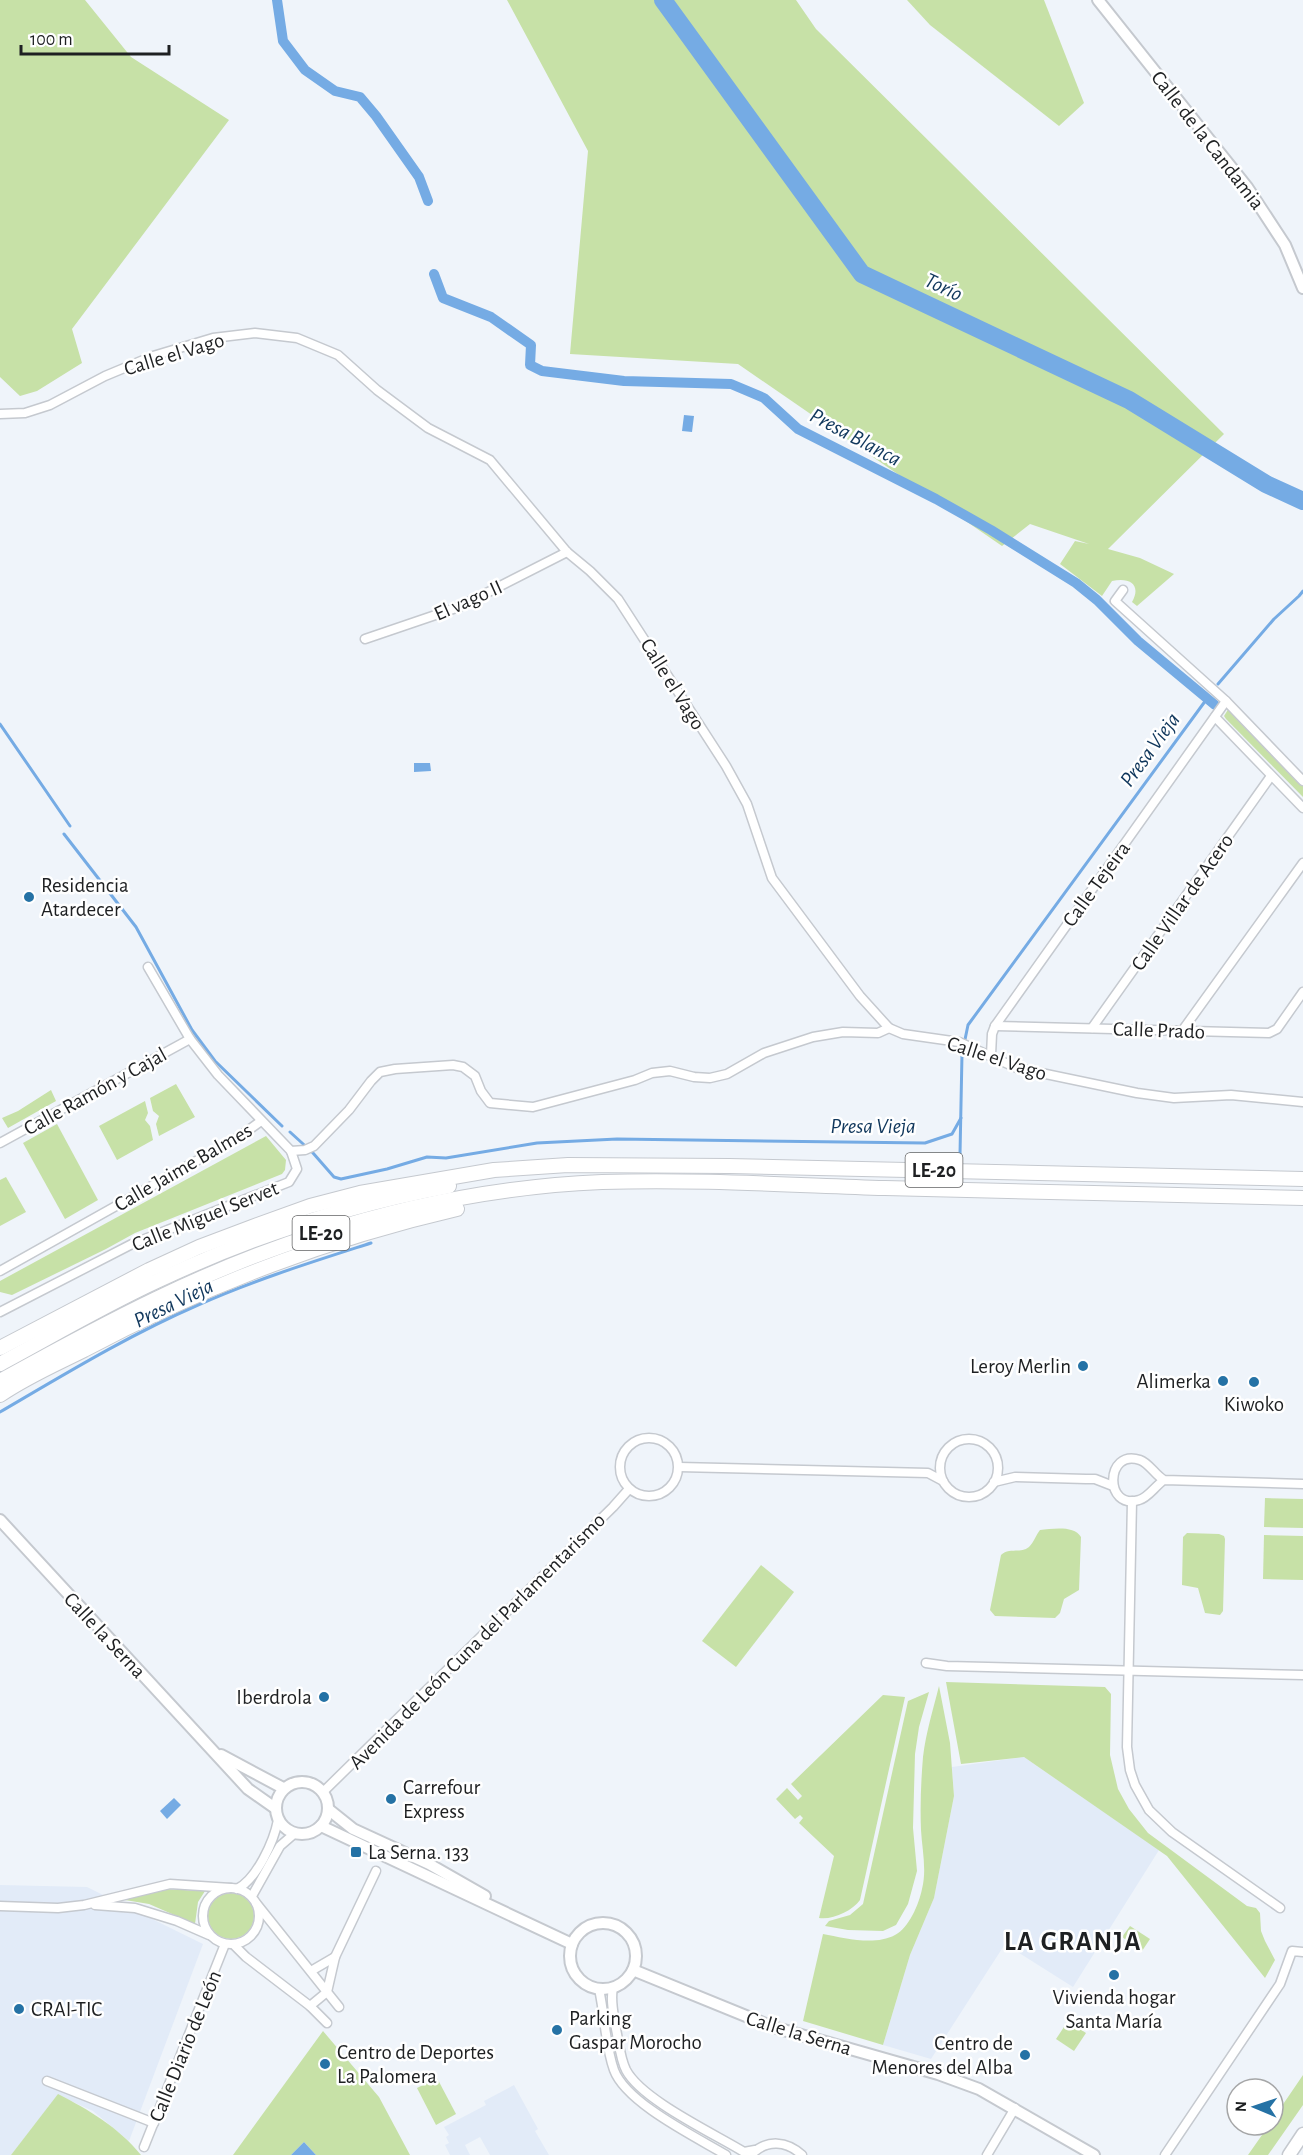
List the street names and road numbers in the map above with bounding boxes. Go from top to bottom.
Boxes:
street label: Calle de la Candamia [1147,67,1268,214]
street label: Calle el Vago [122,329,227,380]
street label: El vago II [431,576,505,625]
street label: Calle el Vago [636,635,709,734]
street label: Calle Villar de Acero [1127,830,1237,975]
street label: Calle Tejeira [1059,838,1134,931]
street label: Calle Prado [1113,1018,1205,1043]
street label: Calle el Vago [944,1033,1049,1084]
street label: Calle Ramón y Cajal [20,1044,170,1139]
street label: Calle Jaime Balmes [111,1119,256,1215]
road number: LE-20 [906,1153,962,1187]
street label: Calle Miguel Servet [129,1177,282,1255]
road number: LE-20 [292,1216,350,1250]
street label: Avenida de León Cuna del Parlamentarismo [345,1509,609,1773]
street label: Calle la Serna [60,1588,150,1683]
street label: Calle Diario de León [146,1968,225,2125]
street label: Calle la Serna [744,2008,854,2060]

